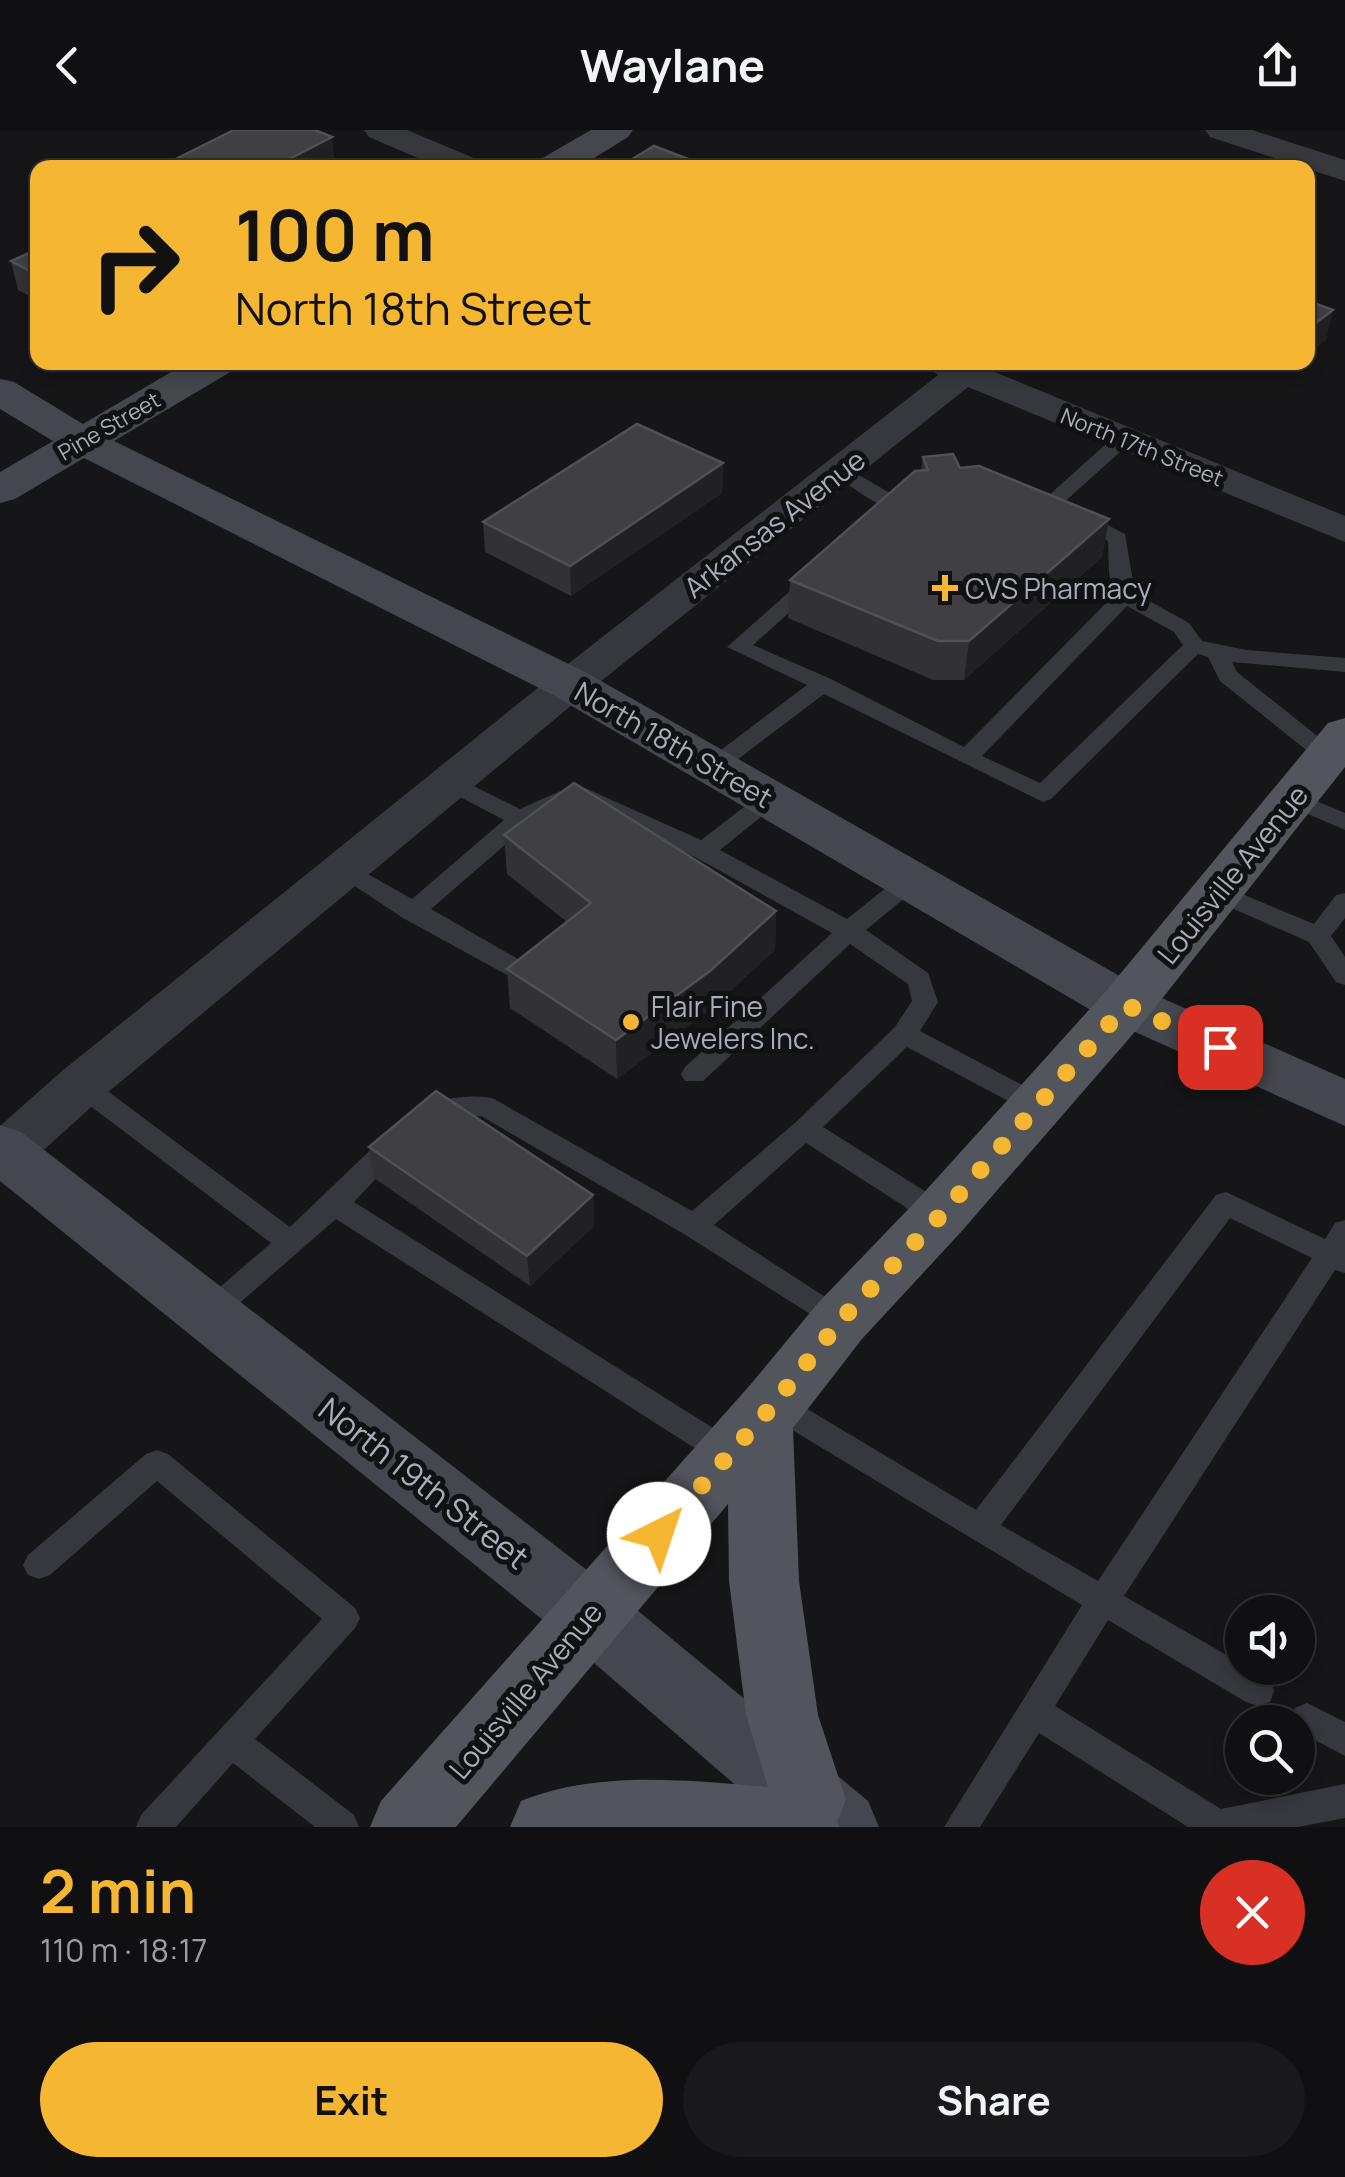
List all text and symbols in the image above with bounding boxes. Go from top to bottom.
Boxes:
text: Waylane [580,34,765,96]
icon: back [40,38,95,93]
icon: share [1250,38,1305,93]
text: 100 m [235,186,435,282]
icon: right [70,200,200,330]
text: North 18th Street [235,277,592,339]
street label: Pine Street [52,385,166,467]
street label: North 17th Street [1056,401,1228,493]
street label: Arkansas Avenue [675,440,873,606]
place label: CVS Pharmacy [965,569,1152,607]
marker: CVS Pharmacy [934,577,956,599]
street label: North 18th Street [568,672,780,816]
street label: Louisville Avenue [1148,777,1316,971]
place label: Flair Fine Jewelers Inc. [651,987,815,1057]
pin [1178,1005,1263,1090]
marker: Flair Fine Jewelers Inc. [620,1011,642,1033]
icon: arrive [1193,1020,1248,1075]
street label: North 19th Street [310,1387,538,1579]
position arrow [607,1482,711,1586]
street label: Louisville Avenue [440,1594,610,1786]
map controls [1225,1595,1315,1795]
button: sound [1225,1595,1315,1685]
button: search [1225,1705,1315,1795]
text: 2 min [40,1849,196,1931]
button: close [1200,1860,1305,1965]
text: 110 m · 18:17 [40,1928,207,1972]
button: Exit [40,2042,663,2157]
button: Share [683,2042,1305,2157]

